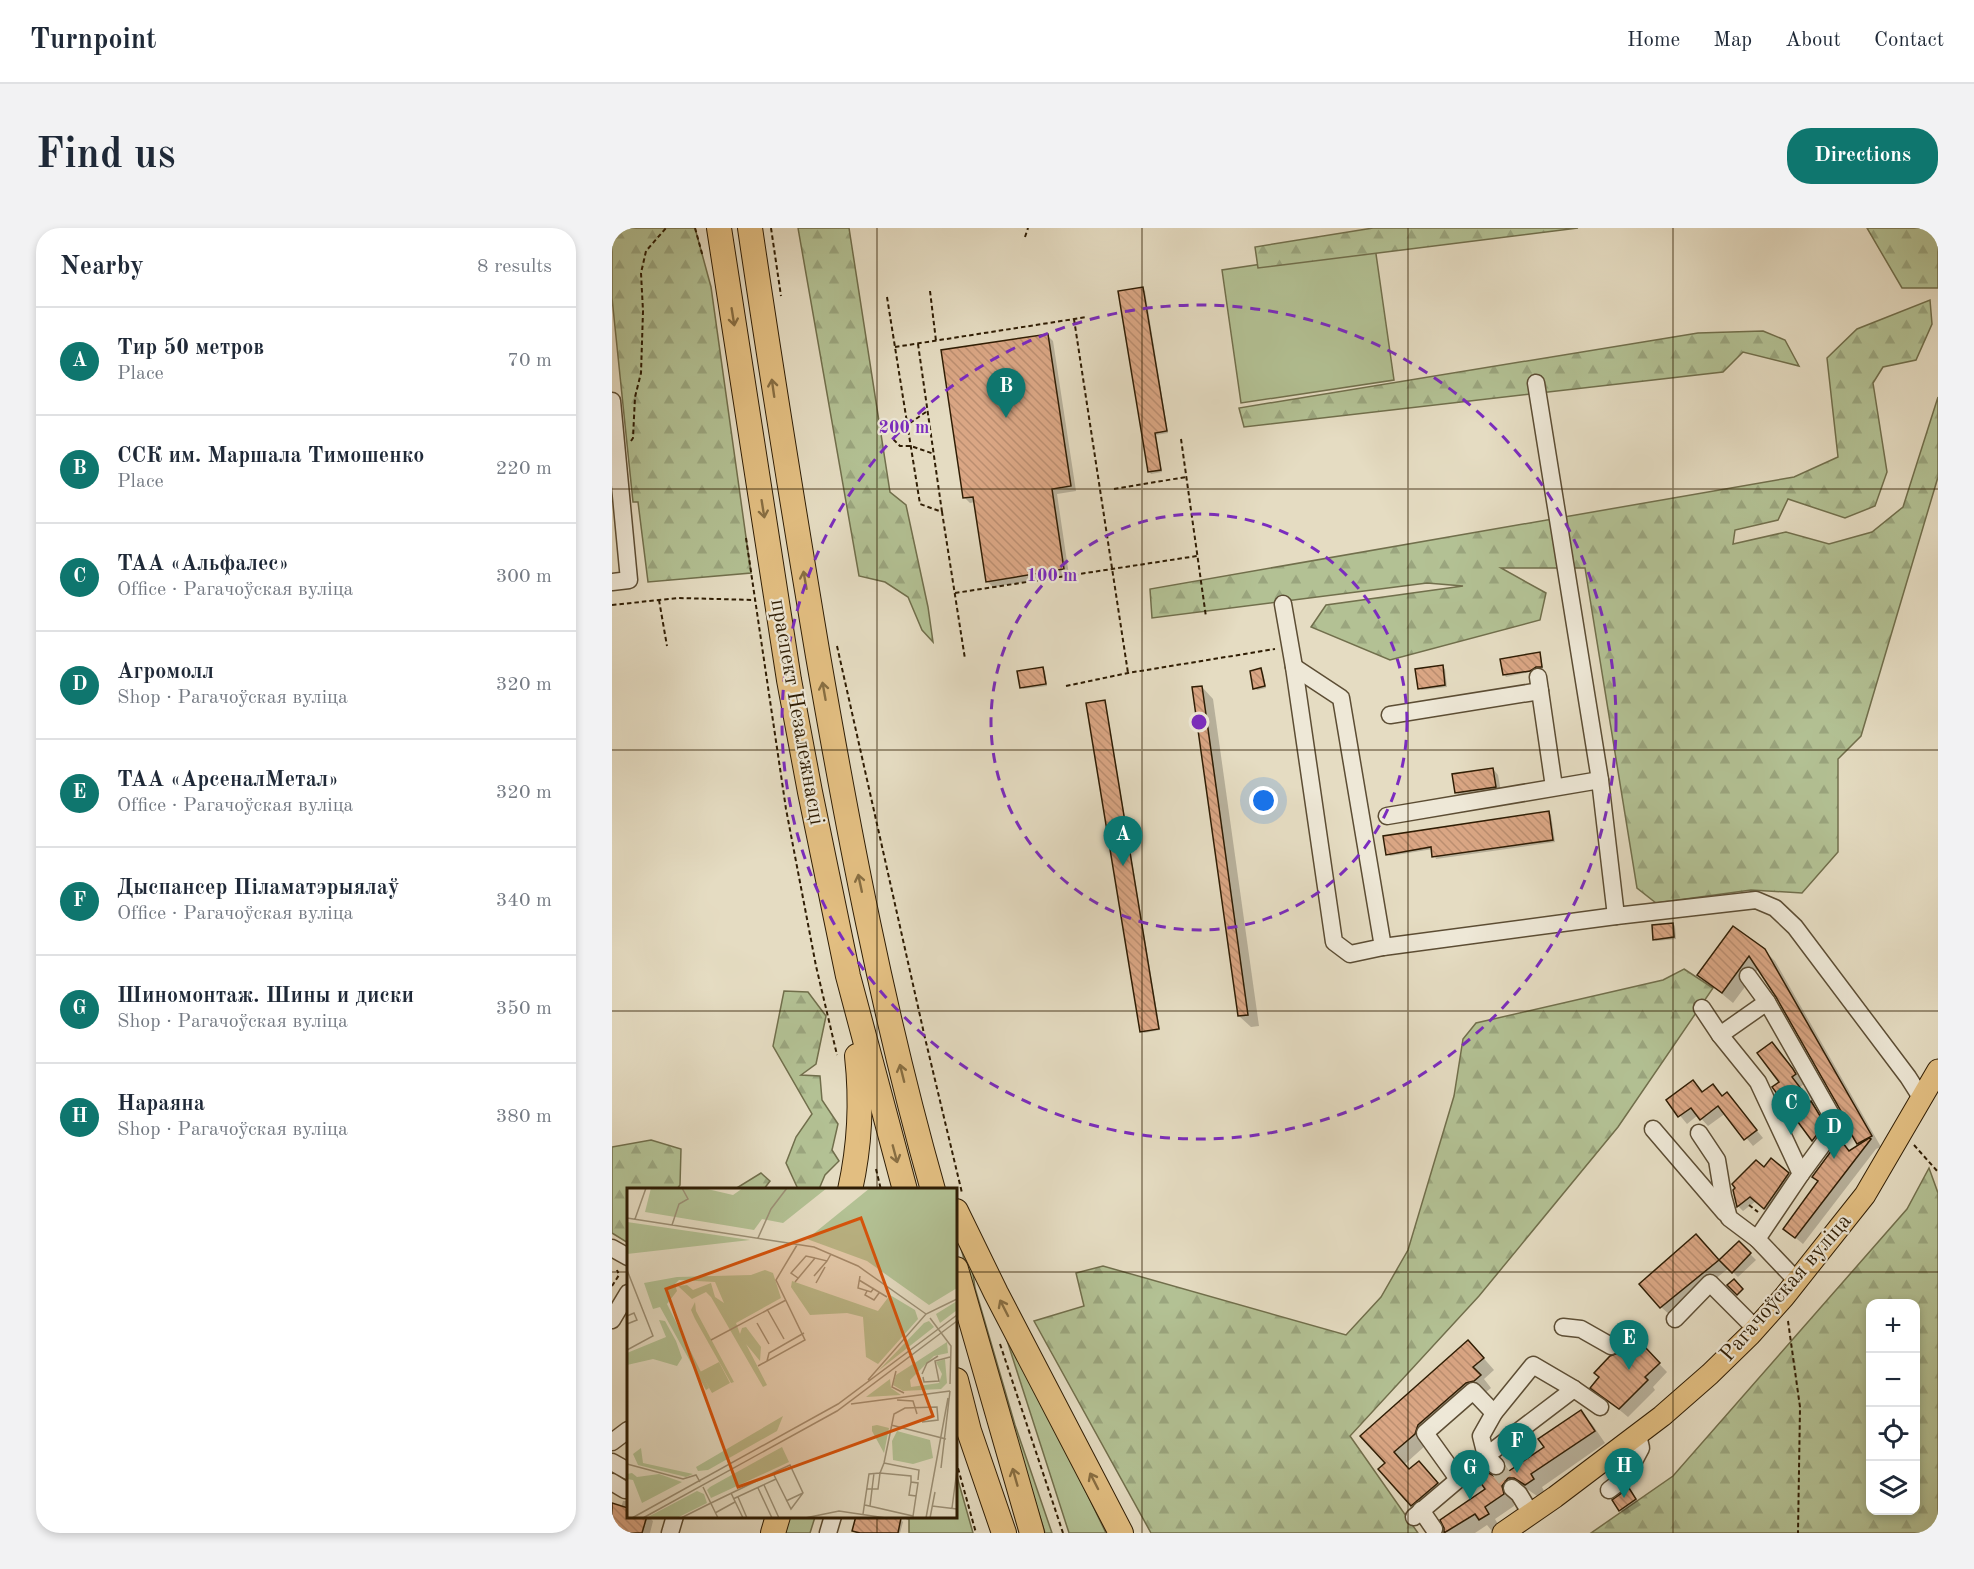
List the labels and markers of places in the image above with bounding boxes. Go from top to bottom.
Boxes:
pin: B [986,368,1026,418]
centre of rings [1189,712,1209,732]
pin: A [1104,816,1142,866]
pin: C [1772,1086,1810,1135]
pin: D [1814,1110,1854,1159]
pin: E [1610,1320,1648,1370]
pin: F [1498,1424,1536,1473]
pin: H [1604,1448,1644,1498]
pin: G [1450,1450,1490,1500]

